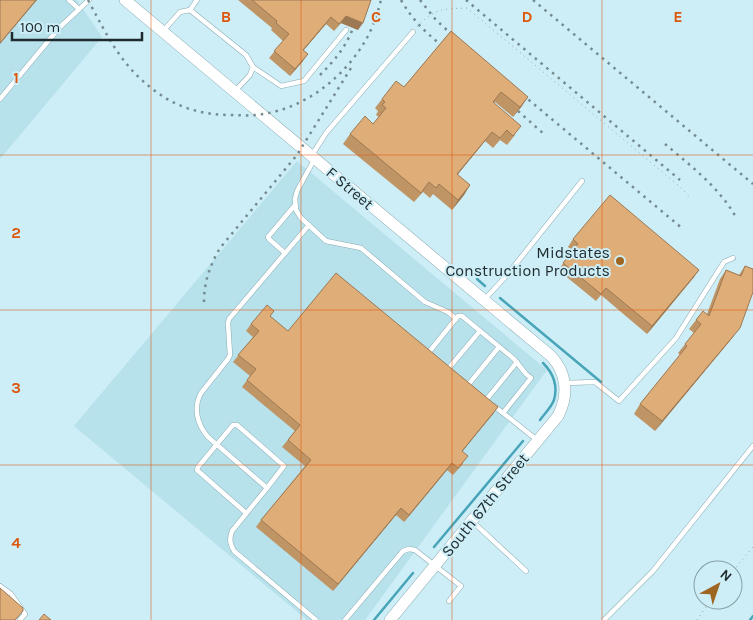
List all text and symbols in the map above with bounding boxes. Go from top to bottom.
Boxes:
text: B [221,7,231,26]
text: C [371,7,381,26]
text: D [522,7,533,26]
text: E [673,7,683,26]
scale bar [12,10,142,42]
text: 100 m [20,18,60,36]
text: 1 [13,68,19,87]
street label: F Street [322,163,378,213]
text: 2 [11,223,21,242]
place label: Midstates Construction Products [445,243,610,280]
marker: Midstates Construction Products [614,255,626,267]
text: 3 [11,378,21,397]
street label: South 67th Street [437,449,533,561]
text: 4 [11,533,21,552]
north arrow [693,560,743,610]
text: N [717,566,735,585]

